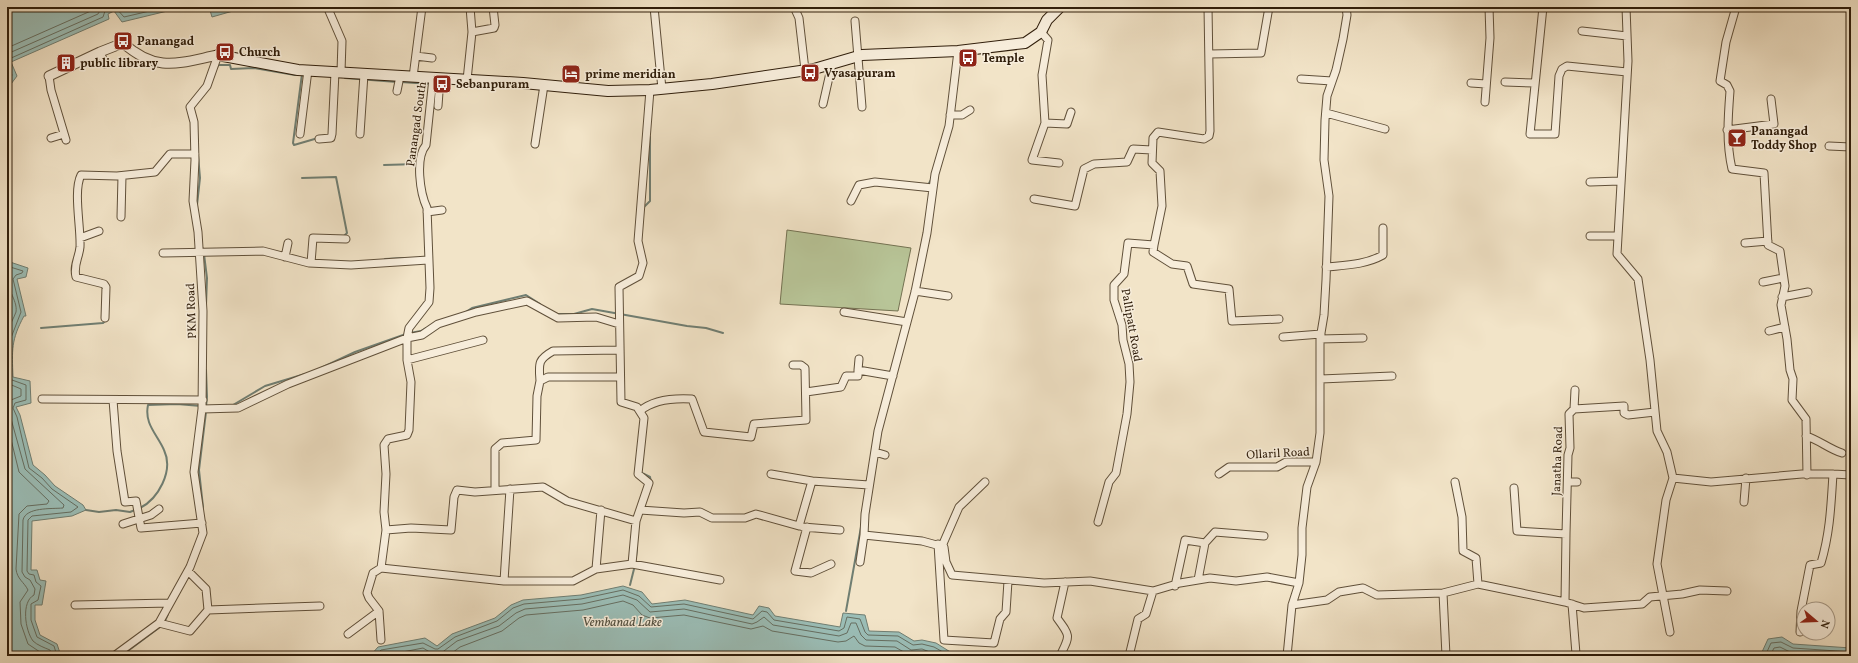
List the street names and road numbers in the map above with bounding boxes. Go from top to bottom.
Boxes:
street label: Panangad South [403,81,431,168]
street label: PKM Road [183,283,201,339]
street label: Pallipatt Road [1117,287,1145,363]
street label: Janatha Road [1549,426,1567,496]
street label: Ollaril Road [1246,444,1310,464]

